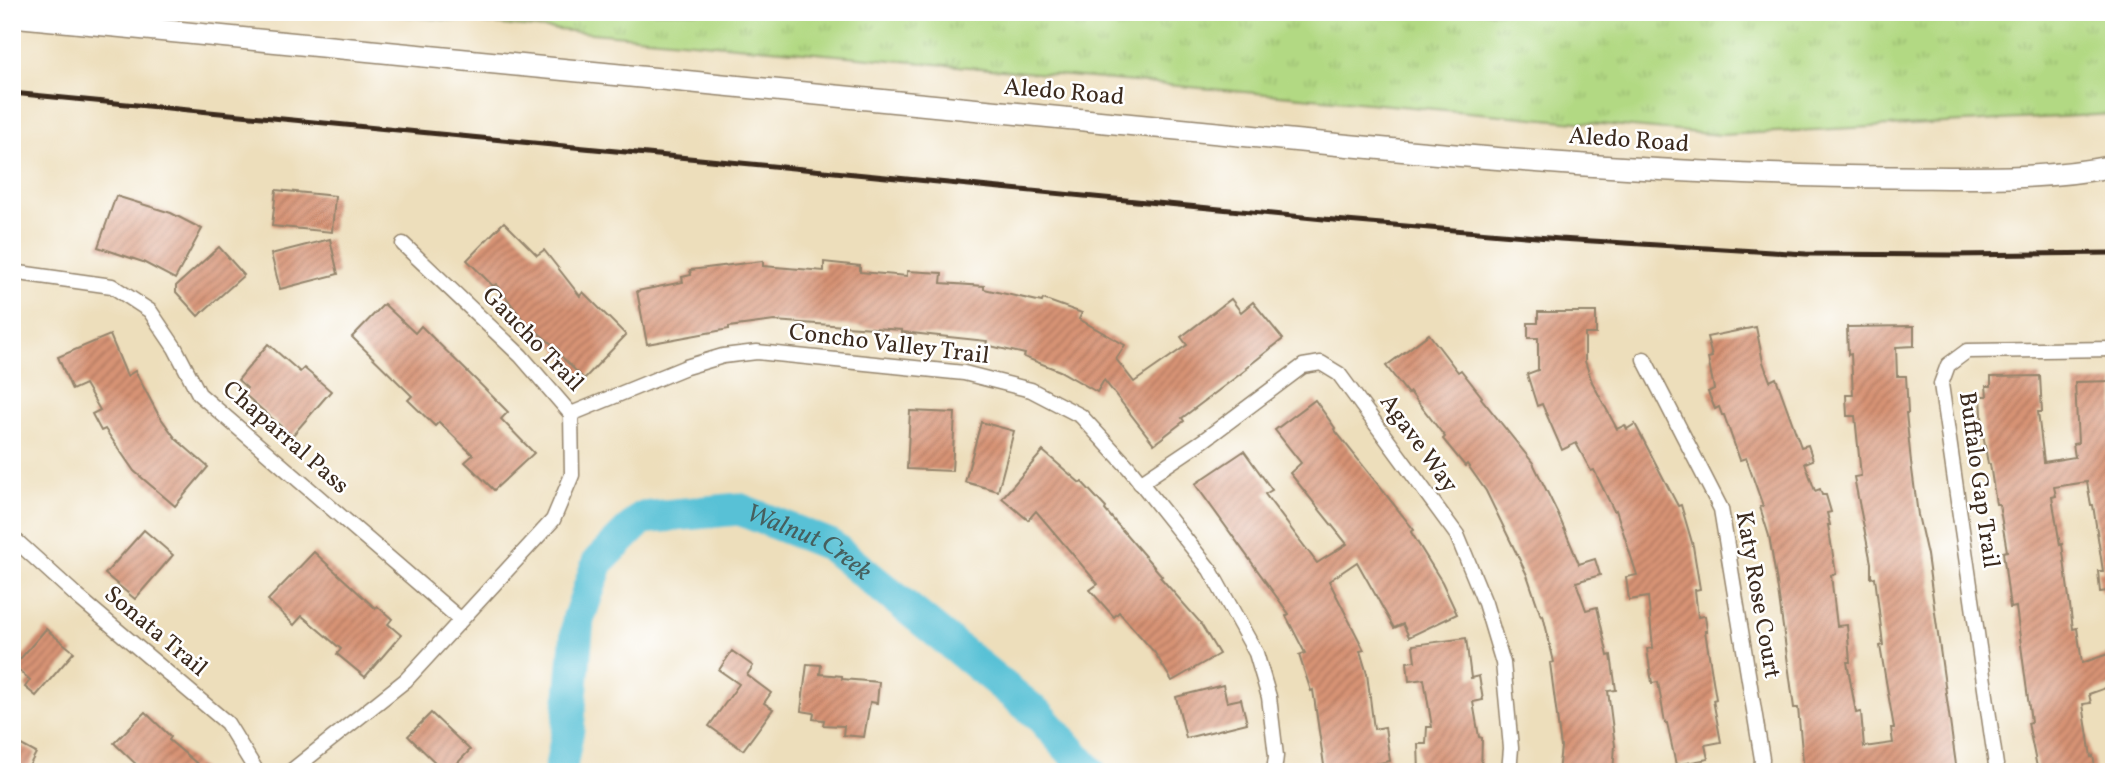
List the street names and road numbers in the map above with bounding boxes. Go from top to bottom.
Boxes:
street label: Aledo Road [1002,71,1126,115]
street label: Aledo Road [1568,120,1690,162]
street label: Gaucho Trail [473,280,591,400]
street label: Concho Valley Trail [787,316,991,374]
street label: Chaparral Pass [214,373,356,503]
street label: Agave Way [1370,388,1466,500]
street label: Buffalo Gap Trail [1949,390,2007,570]
street label: Katy Rose Court [1726,509,1788,681]
street label: Sonata Trail [96,579,214,685]

